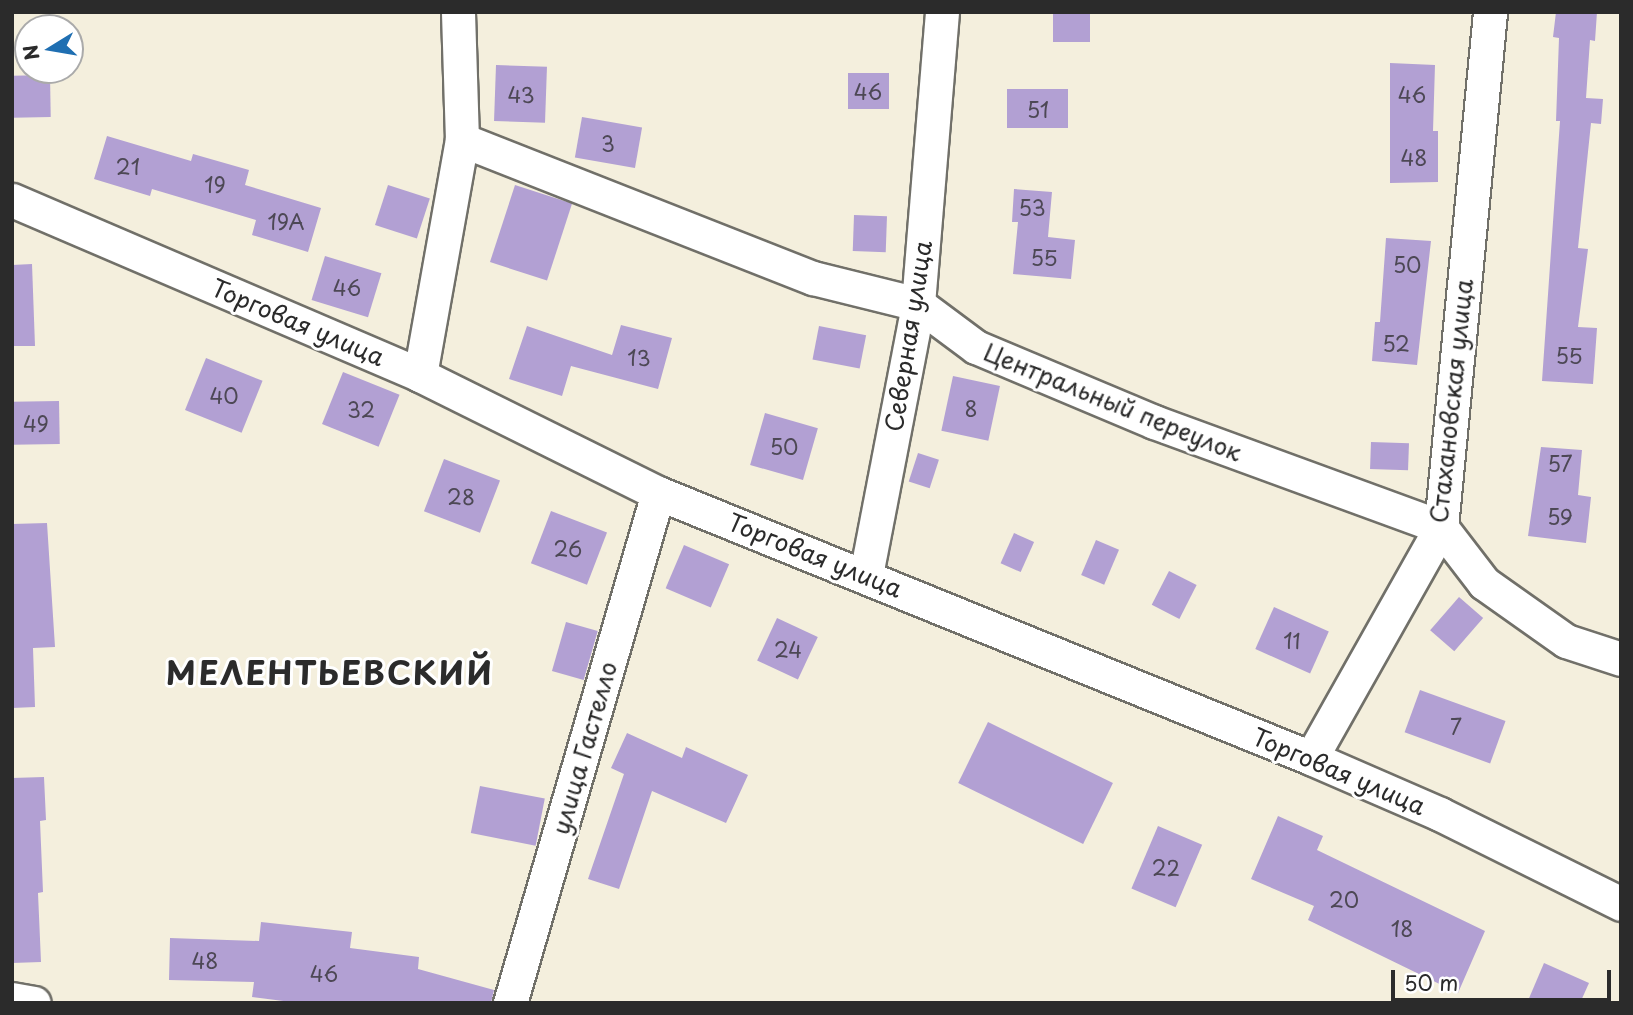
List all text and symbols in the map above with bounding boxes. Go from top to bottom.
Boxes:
north arrow [14,14,84,84]
text: N [15,43,46,63]
house number: 46 [854,78,882,104]
house number: 43 [507,81,535,107]
house number: 46 [1398,81,1426,107]
house number: 51 [1027,96,1049,122]
house number: 3 [601,130,615,156]
house number: 48 [1401,144,1427,170]
house number: 21 [116,153,140,179]
house number: 19 [204,171,226,197]
house number: 53 [1018,194,1046,220]
house number: 19А [267,208,305,234]
street label: Северная улица [879,238,937,434]
house number: 55 [1030,244,1058,270]
house number: 50 [1393,251,1421,277]
street label: Торговая улица [207,272,389,372]
house number: 46 [333,274,361,300]
street label: Стахановская улица [1424,277,1478,525]
house number: 52 [1382,330,1410,356]
street label: Центральный переулок [980,337,1246,467]
house number: 55 [1555,342,1583,368]
house number: 13 [627,344,651,370]
house number: 40 [209,382,239,408]
house number: 8 [964,395,978,421]
house number: 32 [347,396,375,422]
house number: 49 [23,410,49,436]
house number: 50 [770,433,798,459]
house number: 57 [1547,450,1573,476]
house number: 28 [447,483,475,509]
house number: 59 [1547,503,1573,529]
street label: Торговая улица [723,507,907,603]
house number: 26 [554,535,582,561]
house number: 11 [1283,627,1301,653]
house number: 24 [774,636,802,662]
district label: МЕЛЕНТЬЕВСКИЙ [169,653,491,691]
street label: улица Гастелло [545,658,623,838]
house number: 7 [1450,713,1462,739]
street label: Торговая улица [1248,721,1430,821]
house number: 22 [1152,854,1180,880]
house number: 20 [1329,886,1359,912]
house number: 18 [1391,915,1413,941]
house number: 48 [192,947,218,973]
scale bar [1395,956,1616,1000]
house number: 46 [310,960,338,986]
text: 50 m [1404,966,1458,998]

